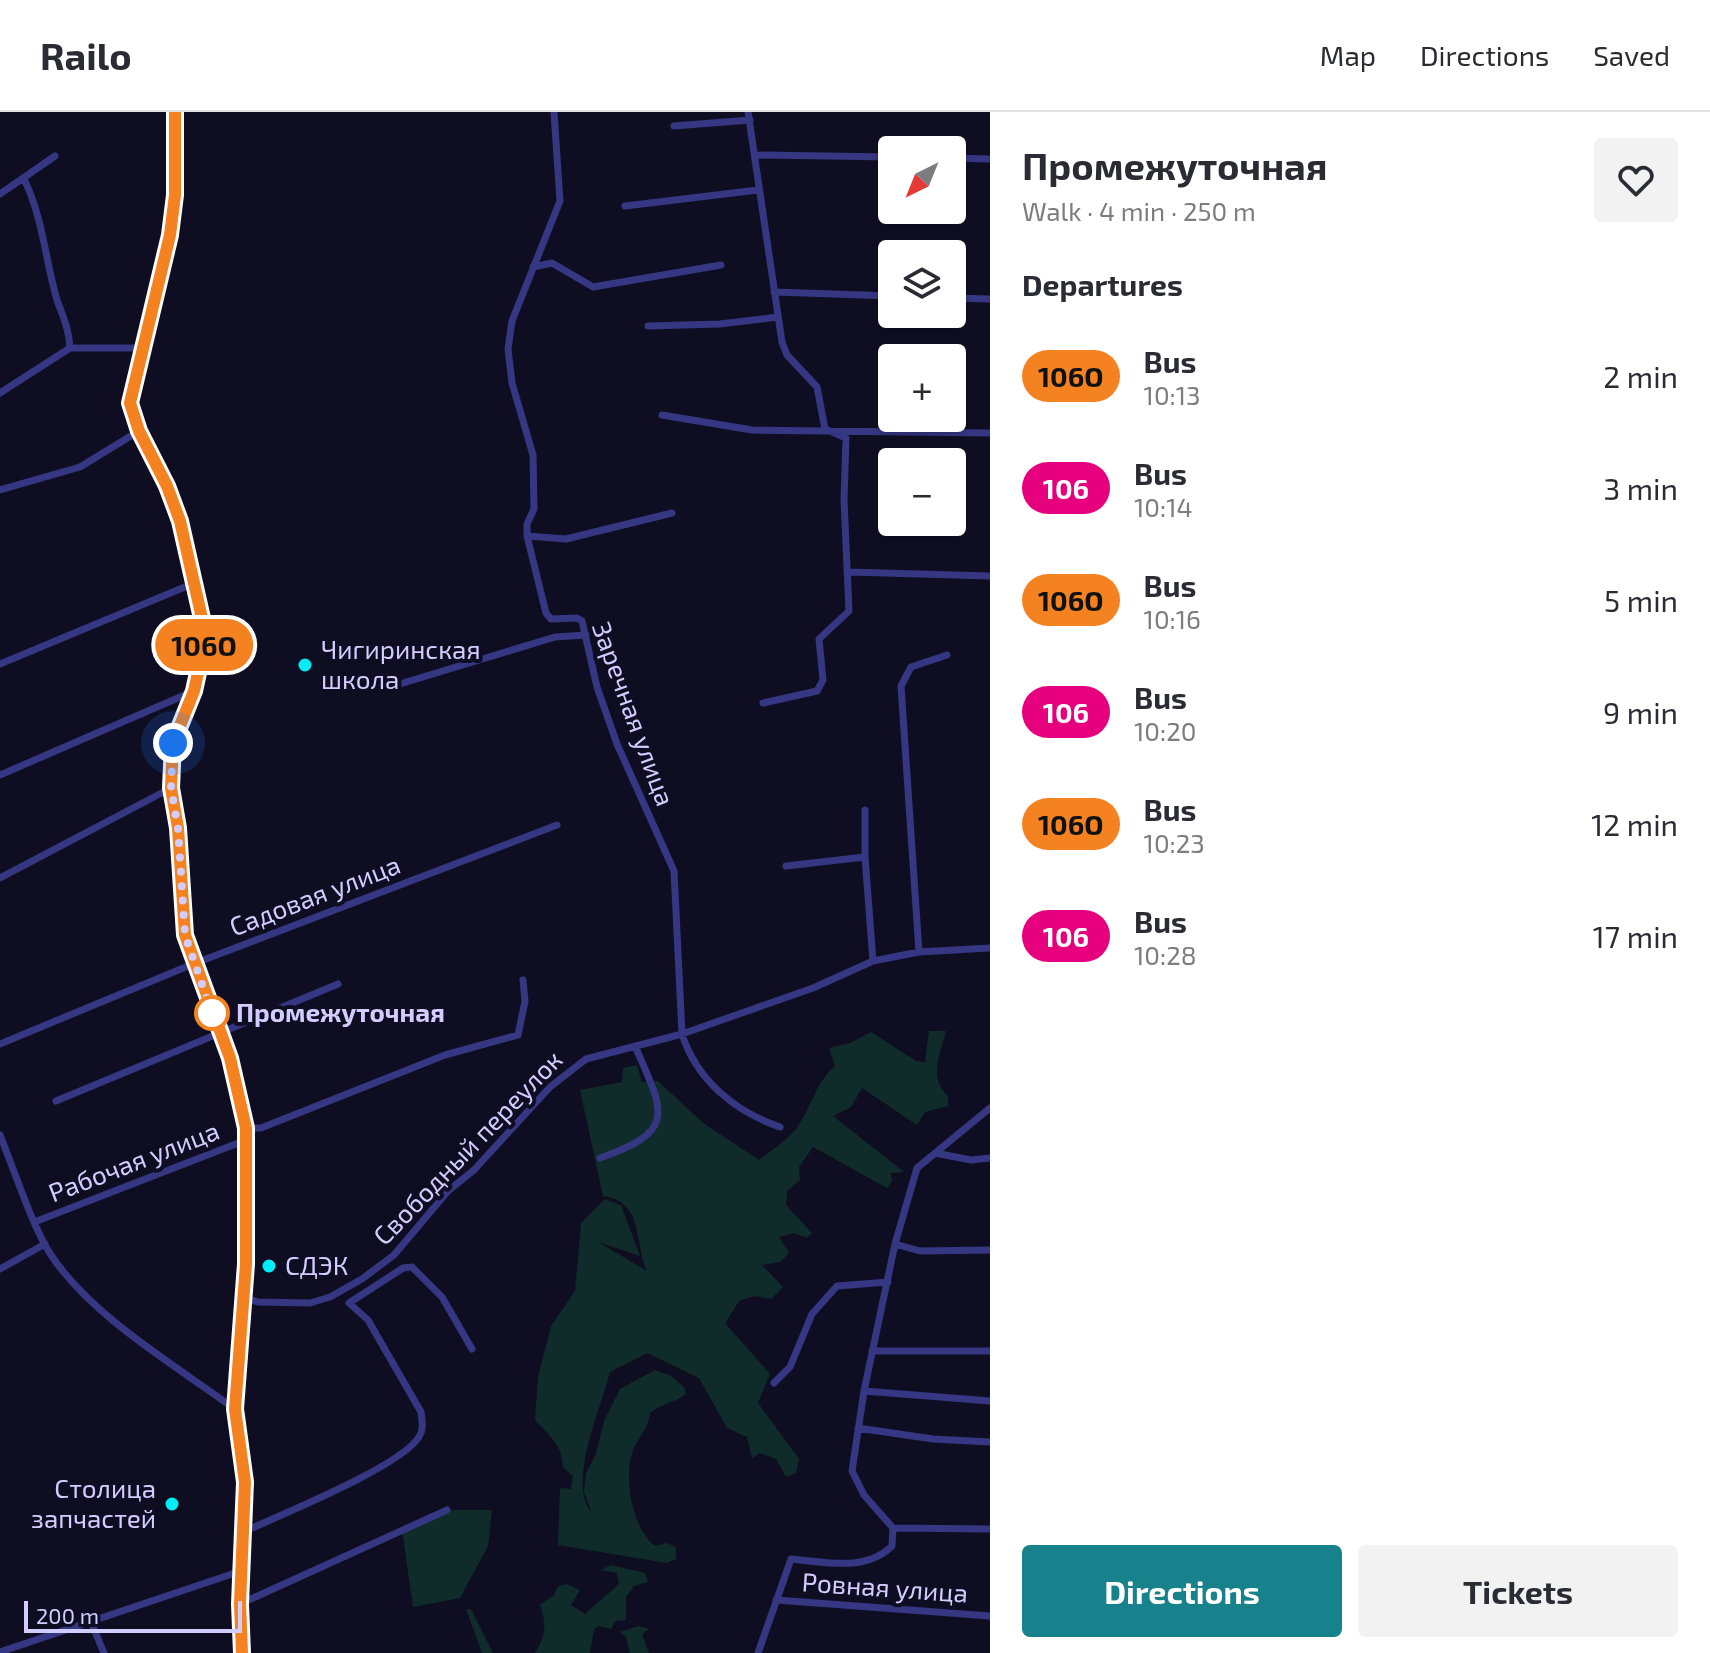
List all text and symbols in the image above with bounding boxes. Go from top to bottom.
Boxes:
text: Railo [40,32,132,78]
text: Map [1320,38,1376,72]
text: Directions [1420,38,1549,72]
text: Saved [1593,38,1670,72]
north arrow [878,136,966,224]
map controls [878,136,966,536]
button: heart [1594,138,1678,222]
text: Промежуточная [1022,142,1327,188]
text: Walk · 4 min · 250 m [1022,195,1256,226]
button: layers [878,240,966,328]
text: Departures [1022,266,1183,302]
text: Bus [1144,343,1196,379]
button: + [878,344,966,432]
text: 2 min [1603,358,1678,394]
text: 106О [1038,359,1104,393]
text: 10:13 [1144,379,1201,410]
button: − [878,448,966,536]
text: Bus [1134,455,1187,491]
text: 3 min [1603,470,1678,506]
text: 106 [1043,471,1089,505]
text: 10:14 [1134,491,1193,522]
text: Bus [1144,567,1196,603]
text: 5 min [1604,582,1678,618]
text: 106О [1038,583,1104,617]
text: 10:16 [1144,603,1201,634]
street label: Заречная улица [586,617,682,810]
line badge: 106О [148,619,260,671]
text: 106О [171,628,237,662]
place label: Чигиринская школа [321,633,481,694]
marker: Чигиринская школа [296,656,314,674]
text: Bus [1134,679,1187,715]
text: 9 min [1603,694,1678,730]
text: 106 [1043,695,1089,729]
text: 10:20 [1134,715,1196,746]
your location [153,723,193,763]
text: Bus [1144,791,1196,827]
text: 12 min [1591,806,1678,842]
text: 106О [1038,807,1104,841]
text: 10:23 [1144,827,1205,858]
street label: Садовая улица [225,848,405,942]
text: Bus [1134,903,1187,939]
text: 17 min [1593,918,1678,954]
text: 106 [1043,919,1089,953]
text: 10:28 [1134,939,1197,970]
marker: Промежуточная [195,996,229,1030]
place label: Промежуточная [236,996,445,1027]
street label: Свободный переулок [366,1043,568,1251]
street label: Рабочая улица [44,1114,223,1208]
place label: СДЭК [285,1249,348,1280]
marker: СДЭК [260,1257,278,1275]
place label: Столица запчастей [31,1472,156,1533]
marker: Столица запчастей [163,1495,181,1513]
button: Directions [1022,1545,1342,1637]
button: Tickets [1358,1545,1678,1637]
street label: Ровная улица [801,1565,969,1609]
scale bar [24,1597,242,1633]
text: 200 m [36,1602,99,1628]

